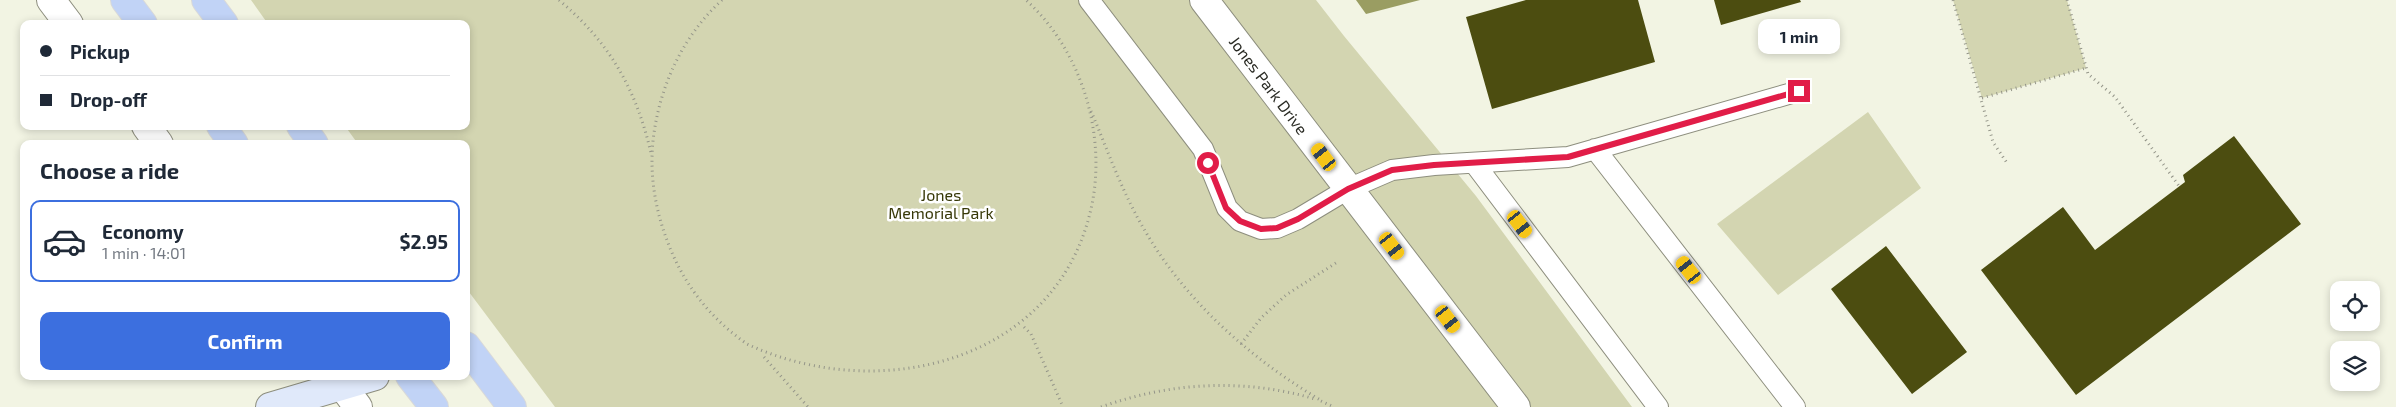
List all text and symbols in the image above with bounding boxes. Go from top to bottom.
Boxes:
callout: 1 min [1758,18,1840,54]
text: 1 min [1780,27,1818,46]
street label: Jones Park Drive [1226,32,1312,138]
text: Pickup [70,40,130,63]
route end [1788,80,1810,102]
text: Drop-off [70,88,147,111]
car [1308,141,1339,173]
route start [1197,152,1219,174]
text: Choose a ride [40,157,179,183]
park label: Jones Memorial Park [888,185,994,222]
car [1504,208,1535,240]
icon: car [42,219,87,264]
text: Economy [102,220,184,243]
text: $2.95 [400,230,448,253]
car [1376,230,1407,262]
text: 1 min · 14:01 [102,243,186,262]
car [1673,254,1704,286]
map controls [2330,281,2380,391]
button: locate [2330,281,2380,331]
car [1432,303,1463,335]
button: Confirm [40,312,450,370]
button: layers [2330,341,2380,391]

